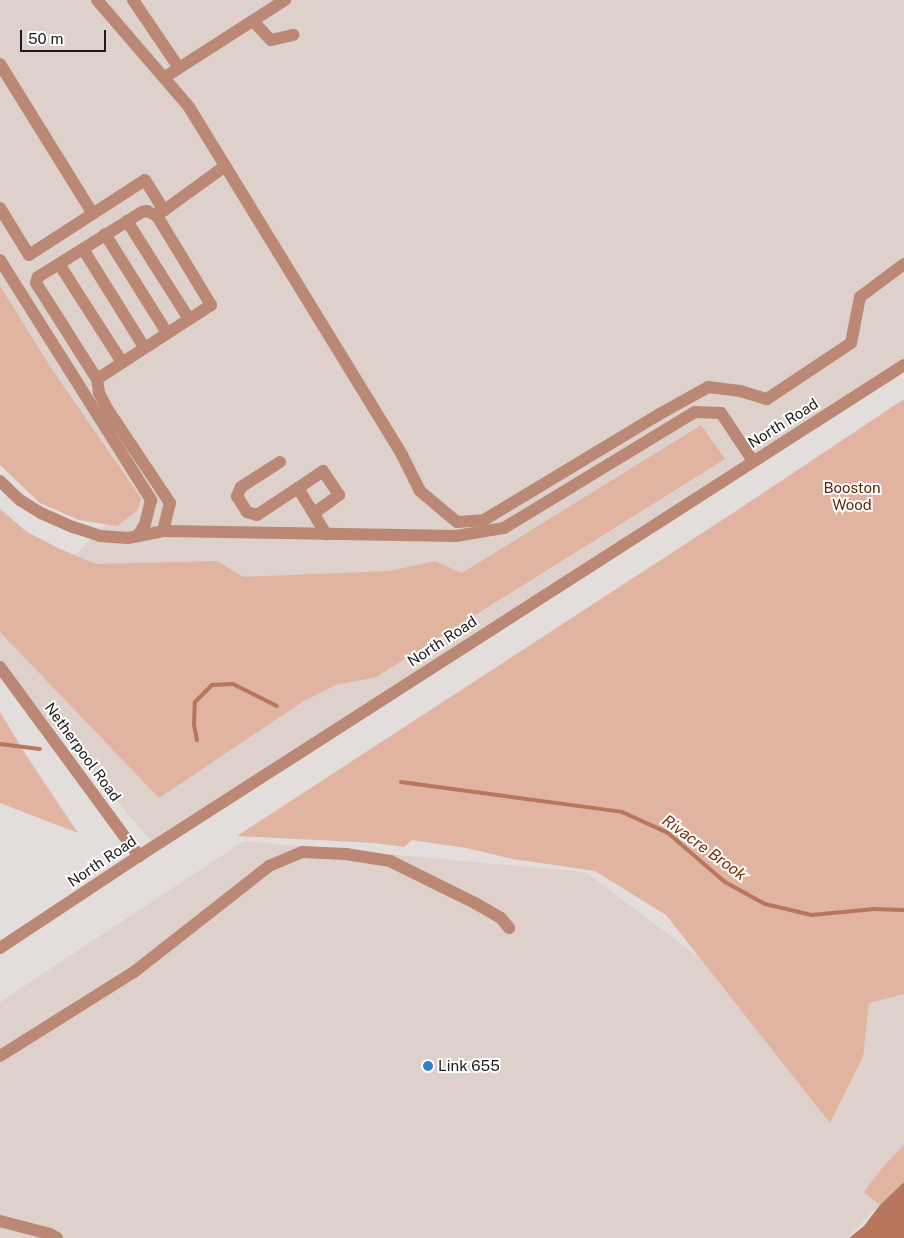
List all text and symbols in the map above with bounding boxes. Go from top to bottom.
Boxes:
scale bar [22,20,109,52]
text: 50 m [28,30,63,47]
street label: North Road [745,394,821,452]
park label: Booston Wood [823,478,881,513]
street label: North Road [404,612,480,670]
street label: Netherpool Road [41,699,125,805]
water label: Rivacre Brook [658,811,750,885]
street label: North Road [64,831,140,891]
place label: Link 655 [438,1057,500,1075]
marker: Link 655 [422,1060,434,1072]

